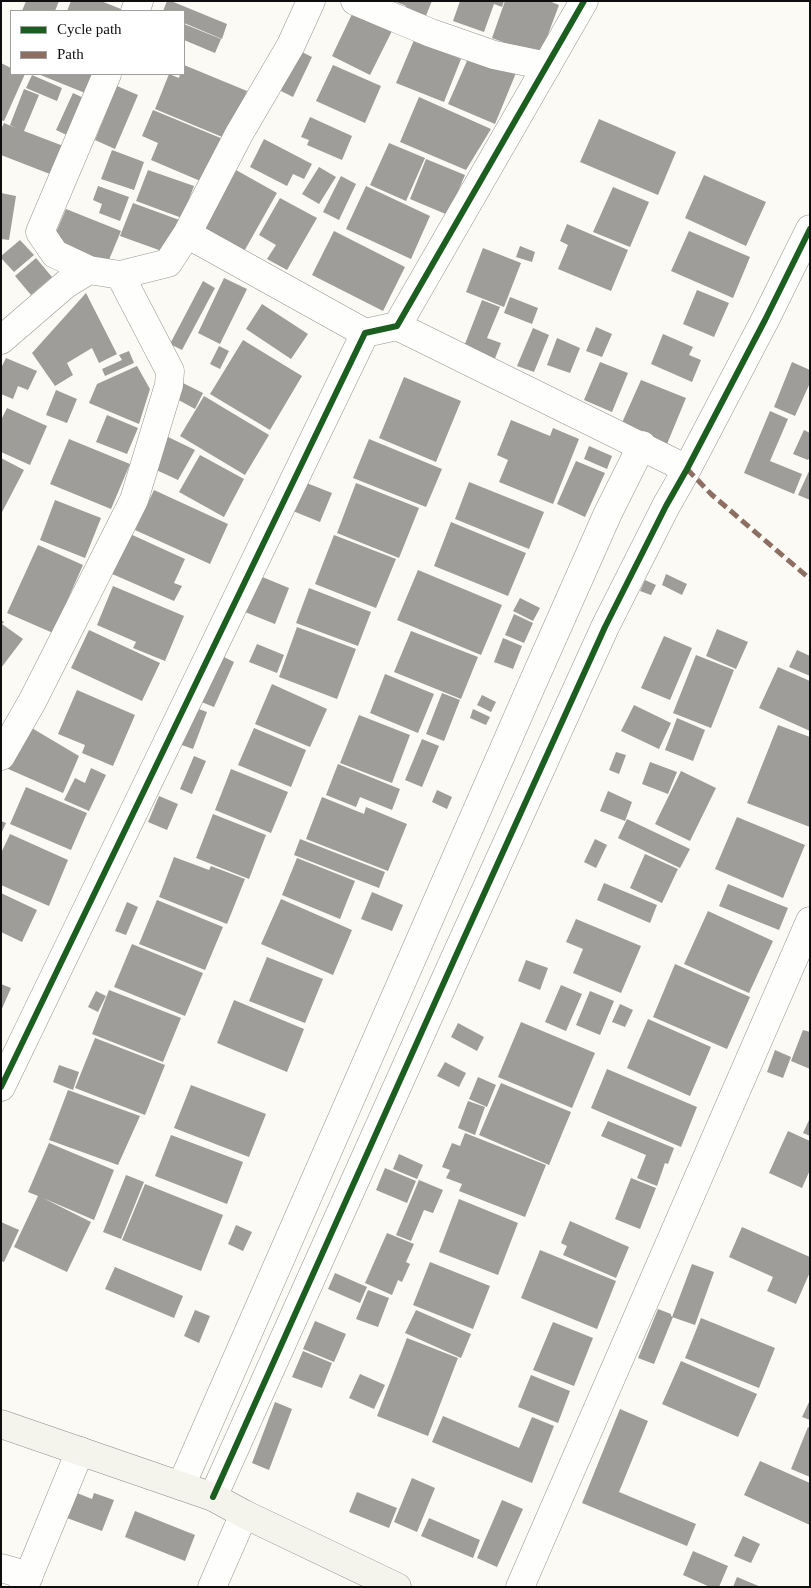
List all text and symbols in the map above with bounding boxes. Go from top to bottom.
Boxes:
legend [10,10,185,75]
text: Cycle path [57,21,122,37]
text: Path [57,46,84,62]

